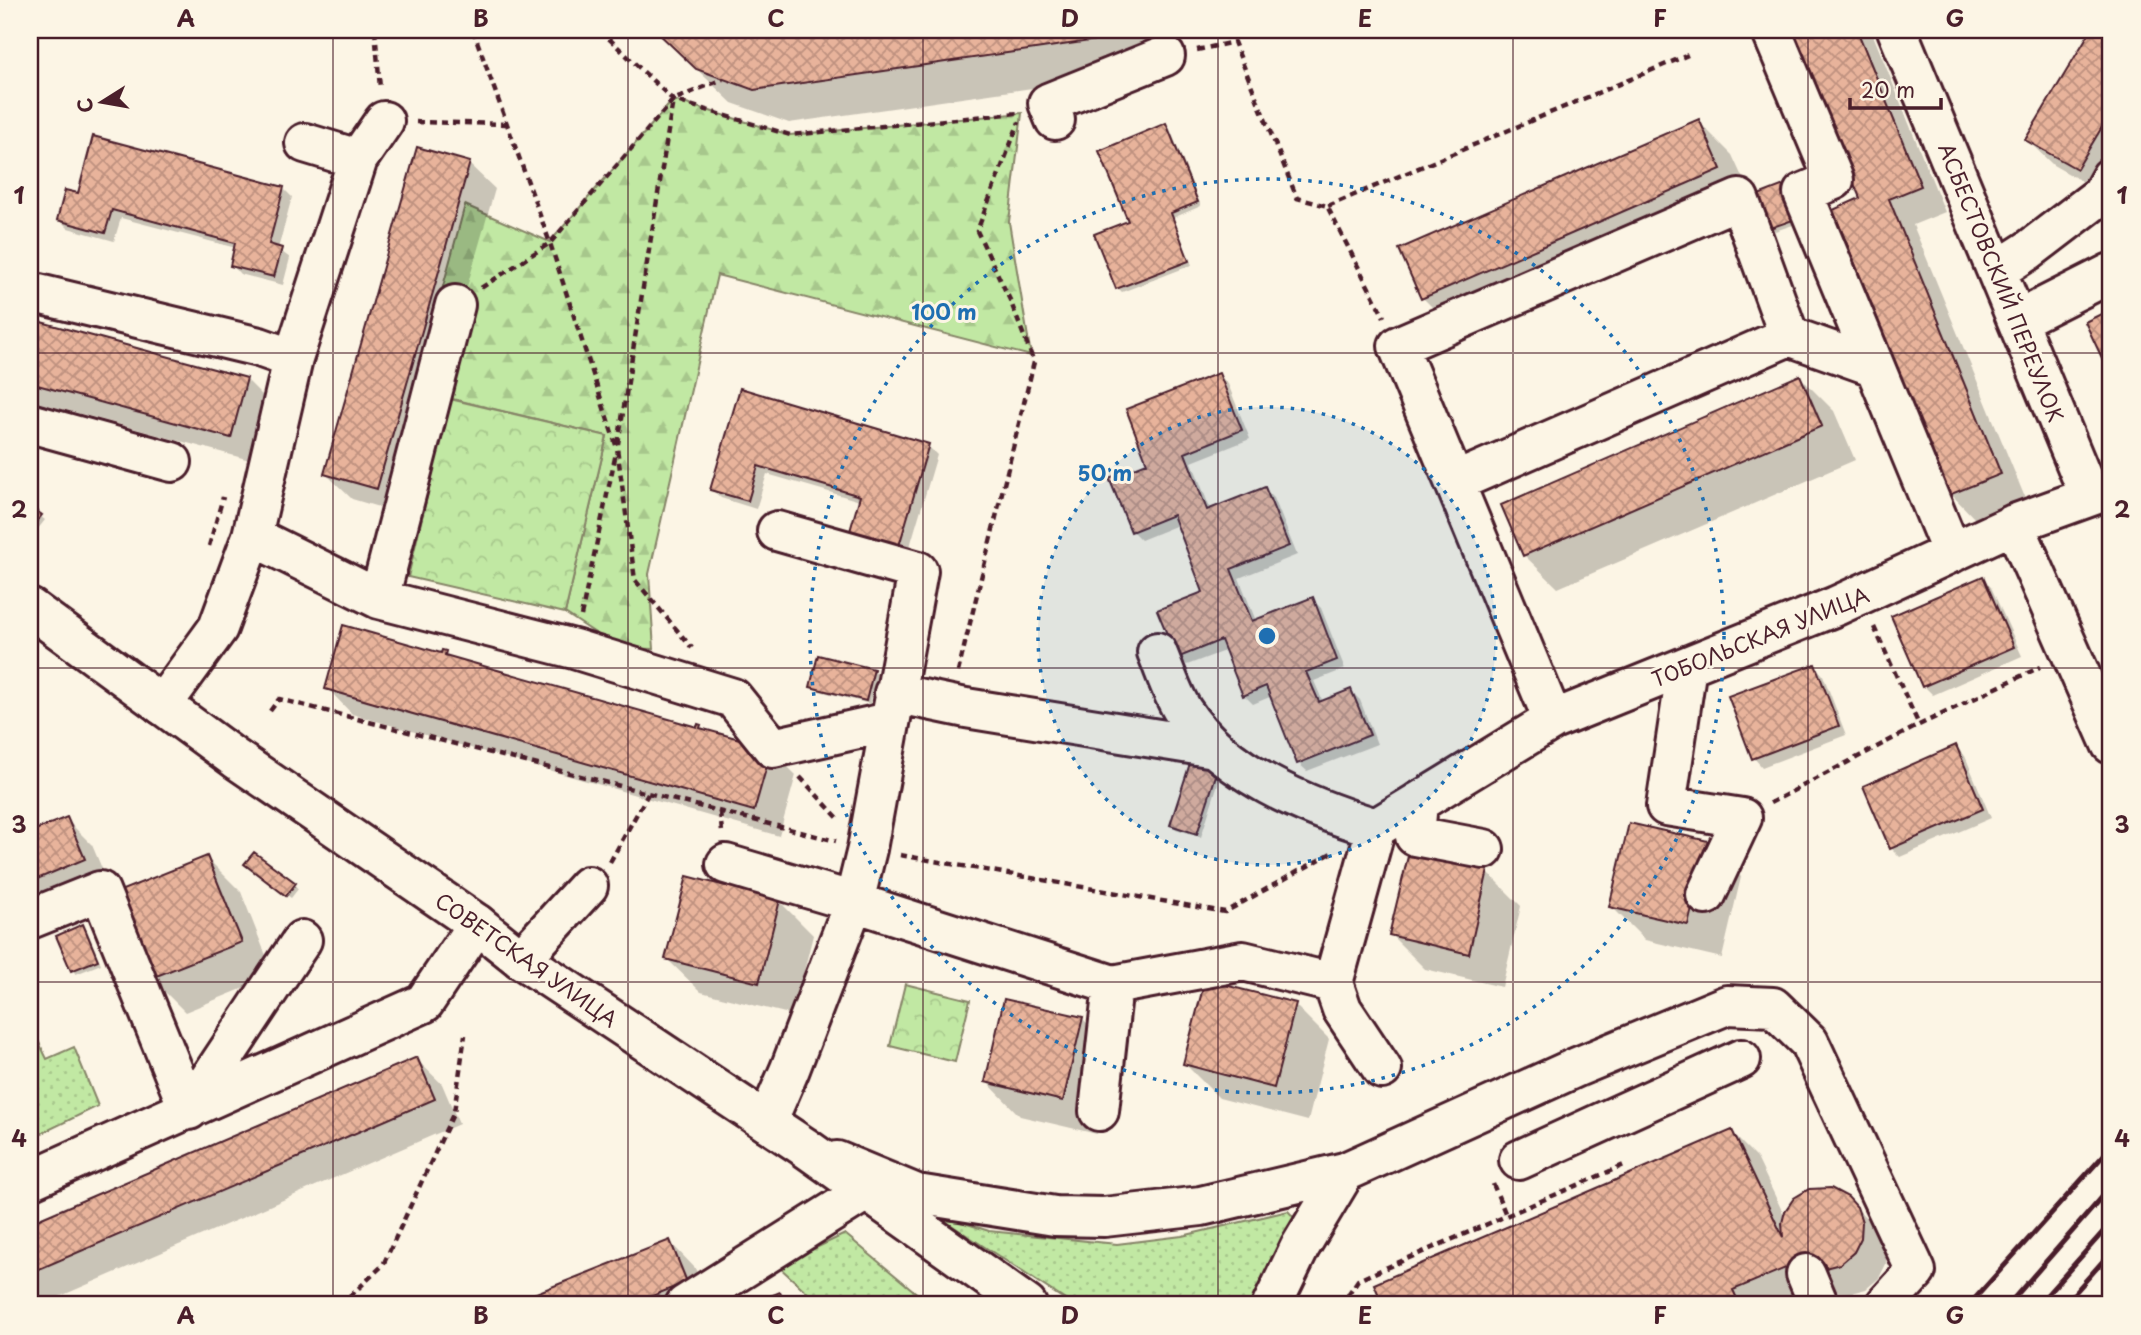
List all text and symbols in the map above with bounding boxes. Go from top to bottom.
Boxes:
text: A [177,0,195,35]
text: B [473,0,489,35]
text: C [767,0,785,35]
text: D [1061,0,1079,35]
text: E [1358,0,1372,35]
text: F [1653,0,1667,35]
text: G [1946,0,1964,35]
north arrow [66,66,136,136]
scale bar [1850,66,1941,110]
text: 20 m [1861,73,1915,105]
text: С [69,96,99,115]
street label: АСБЕСТОВСКИЙ ПЕРЕУЛОК [1931,138,2073,426]
text: 1 [14,177,25,212]
text: 1 [2117,177,2128,212]
text: 100 m [911,295,977,327]
text: 50 m [1078,456,1132,488]
text: 2 [11,491,27,526]
text: 2 [2114,491,2130,526]
street label: ТОБОЛЬСКАЯ УЛИЦА [1646,578,1874,694]
centre of rings [1255,624,1279,648]
text: 3 [11,806,27,841]
text: 3 [2114,806,2130,841]
street label: СОВЕТСКАЯ УЛИЦА [429,884,625,1034]
text: 4 [11,1120,27,1155]
text: 4 [2114,1120,2130,1155]
text: A [177,1297,195,1332]
text: B [473,1297,489,1332]
text: C [767,1297,785,1332]
text: D [1061,1297,1079,1332]
text: E [1358,1297,1372,1332]
text: F [1653,1297,1667,1332]
text: G [1946,1297,1964,1332]

